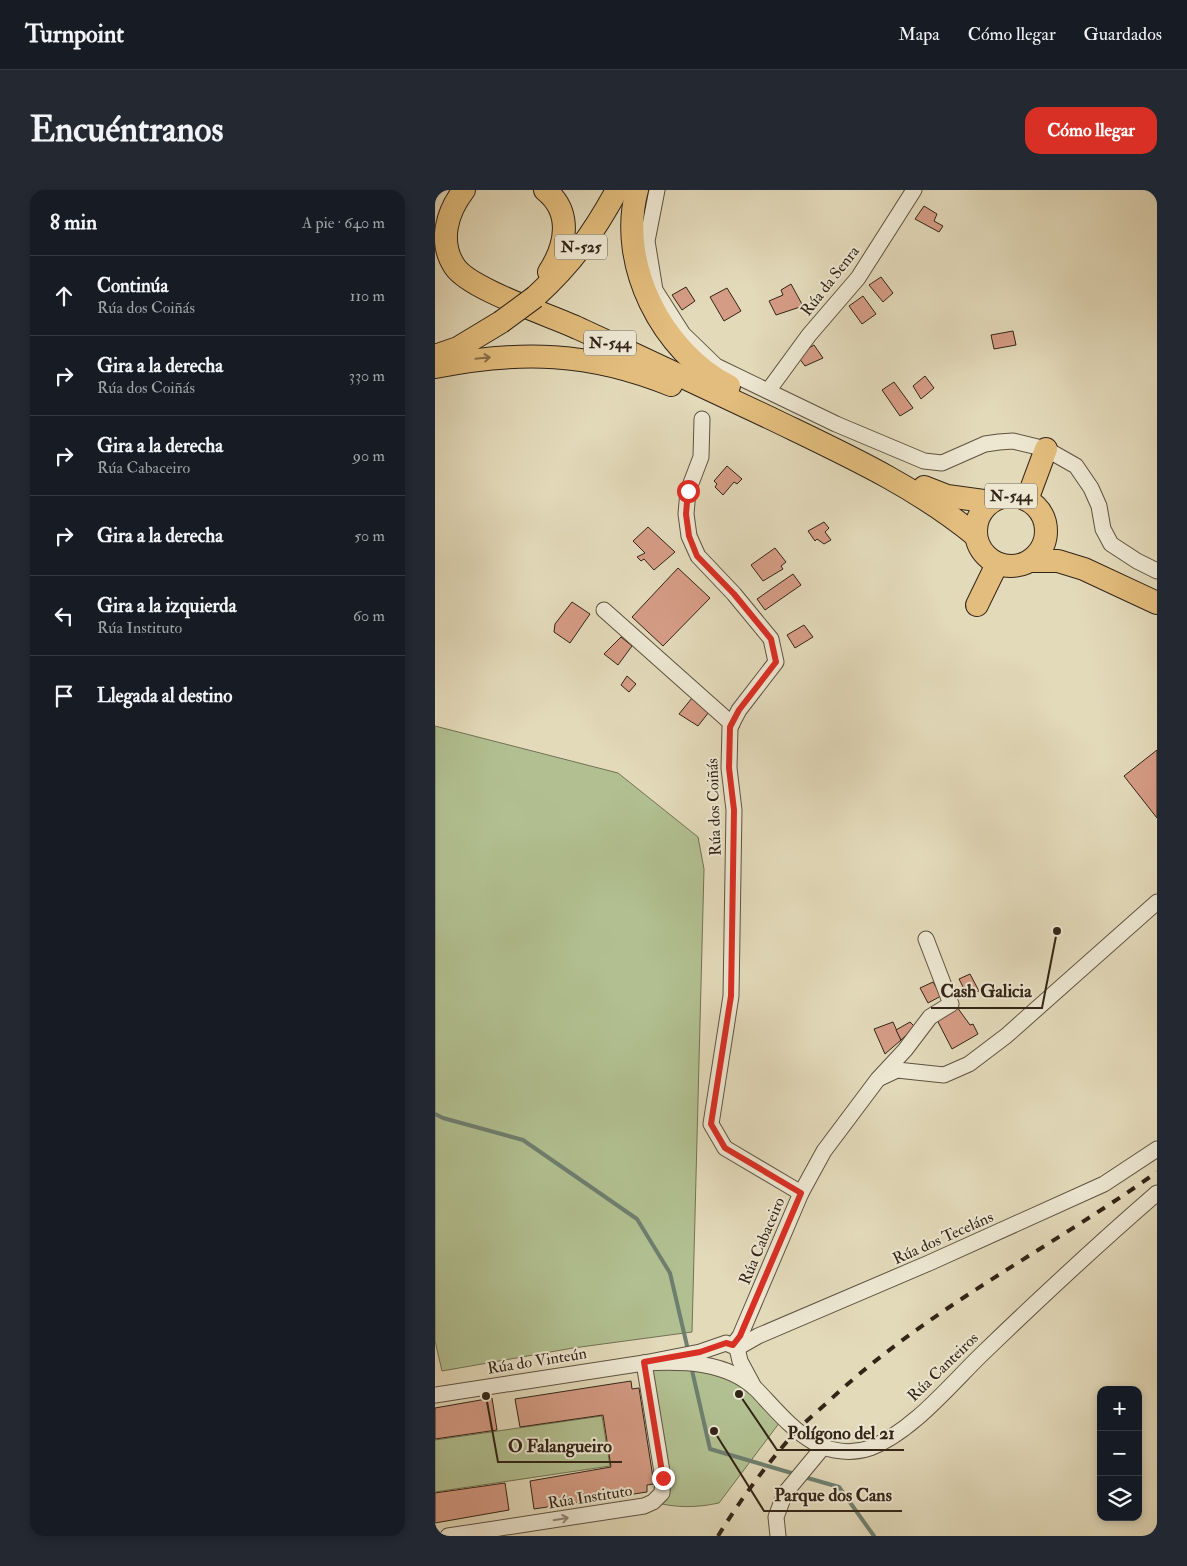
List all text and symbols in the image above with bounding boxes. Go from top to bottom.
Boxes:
text: Turnpoint [25,19,124,50]
text: Mapa [899,23,940,46]
text: Cómo llegar [968,23,1056,46]
text: Guardados [1084,23,1162,46]
button: Cómo llegar [1025,107,1157,154]
text: Encuéntranos [30,108,223,152]
text: 8 min [50,209,97,236]
text: A pie · 640 m [302,213,385,233]
road number: N-525 [555,234,607,260]
street label: Rúa da Senra [796,242,864,320]
text: Continúa [97,274,168,298]
icon: ahead [50,282,78,310]
text: 110 m [350,286,385,306]
text: Rúa dos Coiñás [97,298,195,318]
road number: N-544 [584,330,636,356]
one-way arrow [475,353,491,363]
text: Gira a la derecha [97,354,223,378]
icon: right [50,362,78,390]
text: 330 m [349,366,385,386]
text: Rúa dos Coiñás [97,378,195,398]
text: Gira a la derecha [97,434,223,458]
icon: right [50,442,78,470]
text: 90 m [353,446,385,466]
text: Rúa Cabaceiro [97,458,190,478]
route start [677,480,700,503]
road number: N-544 [985,484,1037,508]
icon: right [50,522,78,550]
text: Gira a la derecha [97,524,223,548]
text: 50 m [354,526,385,546]
text: Gira a la izquierda [97,594,236,618]
icon: left [50,602,78,630]
text: 60 m [353,606,385,626]
text: Rúa Instituto [97,618,182,638]
icon: arrive [50,682,78,710]
text: Llegada al destino [97,684,232,708]
street label: Rúa dos Coiñás [702,758,726,856]
callout: Cash Galicia [931,975,1042,1008]
text: Cash Galicia [940,980,1032,1003]
street label: Rúa Cabaceiro [735,1194,790,1288]
street label: Rúa dos Teceláns [890,1207,996,1269]
street label: Rúa Canteiros [903,1328,983,1406]
street label: Rúa do Vinteún [486,1343,588,1379]
map controls [1097,1386,1142,1521]
button: + [1097,1386,1142,1431]
callout: Polígono del 21 [777,1417,904,1450]
text: Polígono del 21 [787,1422,895,1445]
callout: O Falangueiro [498,1429,622,1462]
button: − [1097,1431,1142,1476]
text: O Falangueiro [508,1435,612,1458]
route end [652,1467,675,1490]
button: layers [1097,1476,1142,1521]
callout: Parque dos Cans [764,1478,902,1511]
street label: Rúa Instituto [546,1480,634,1514]
text: Parque dos Cans [774,1484,892,1507]
one-way arrow [553,1514,569,1524]

